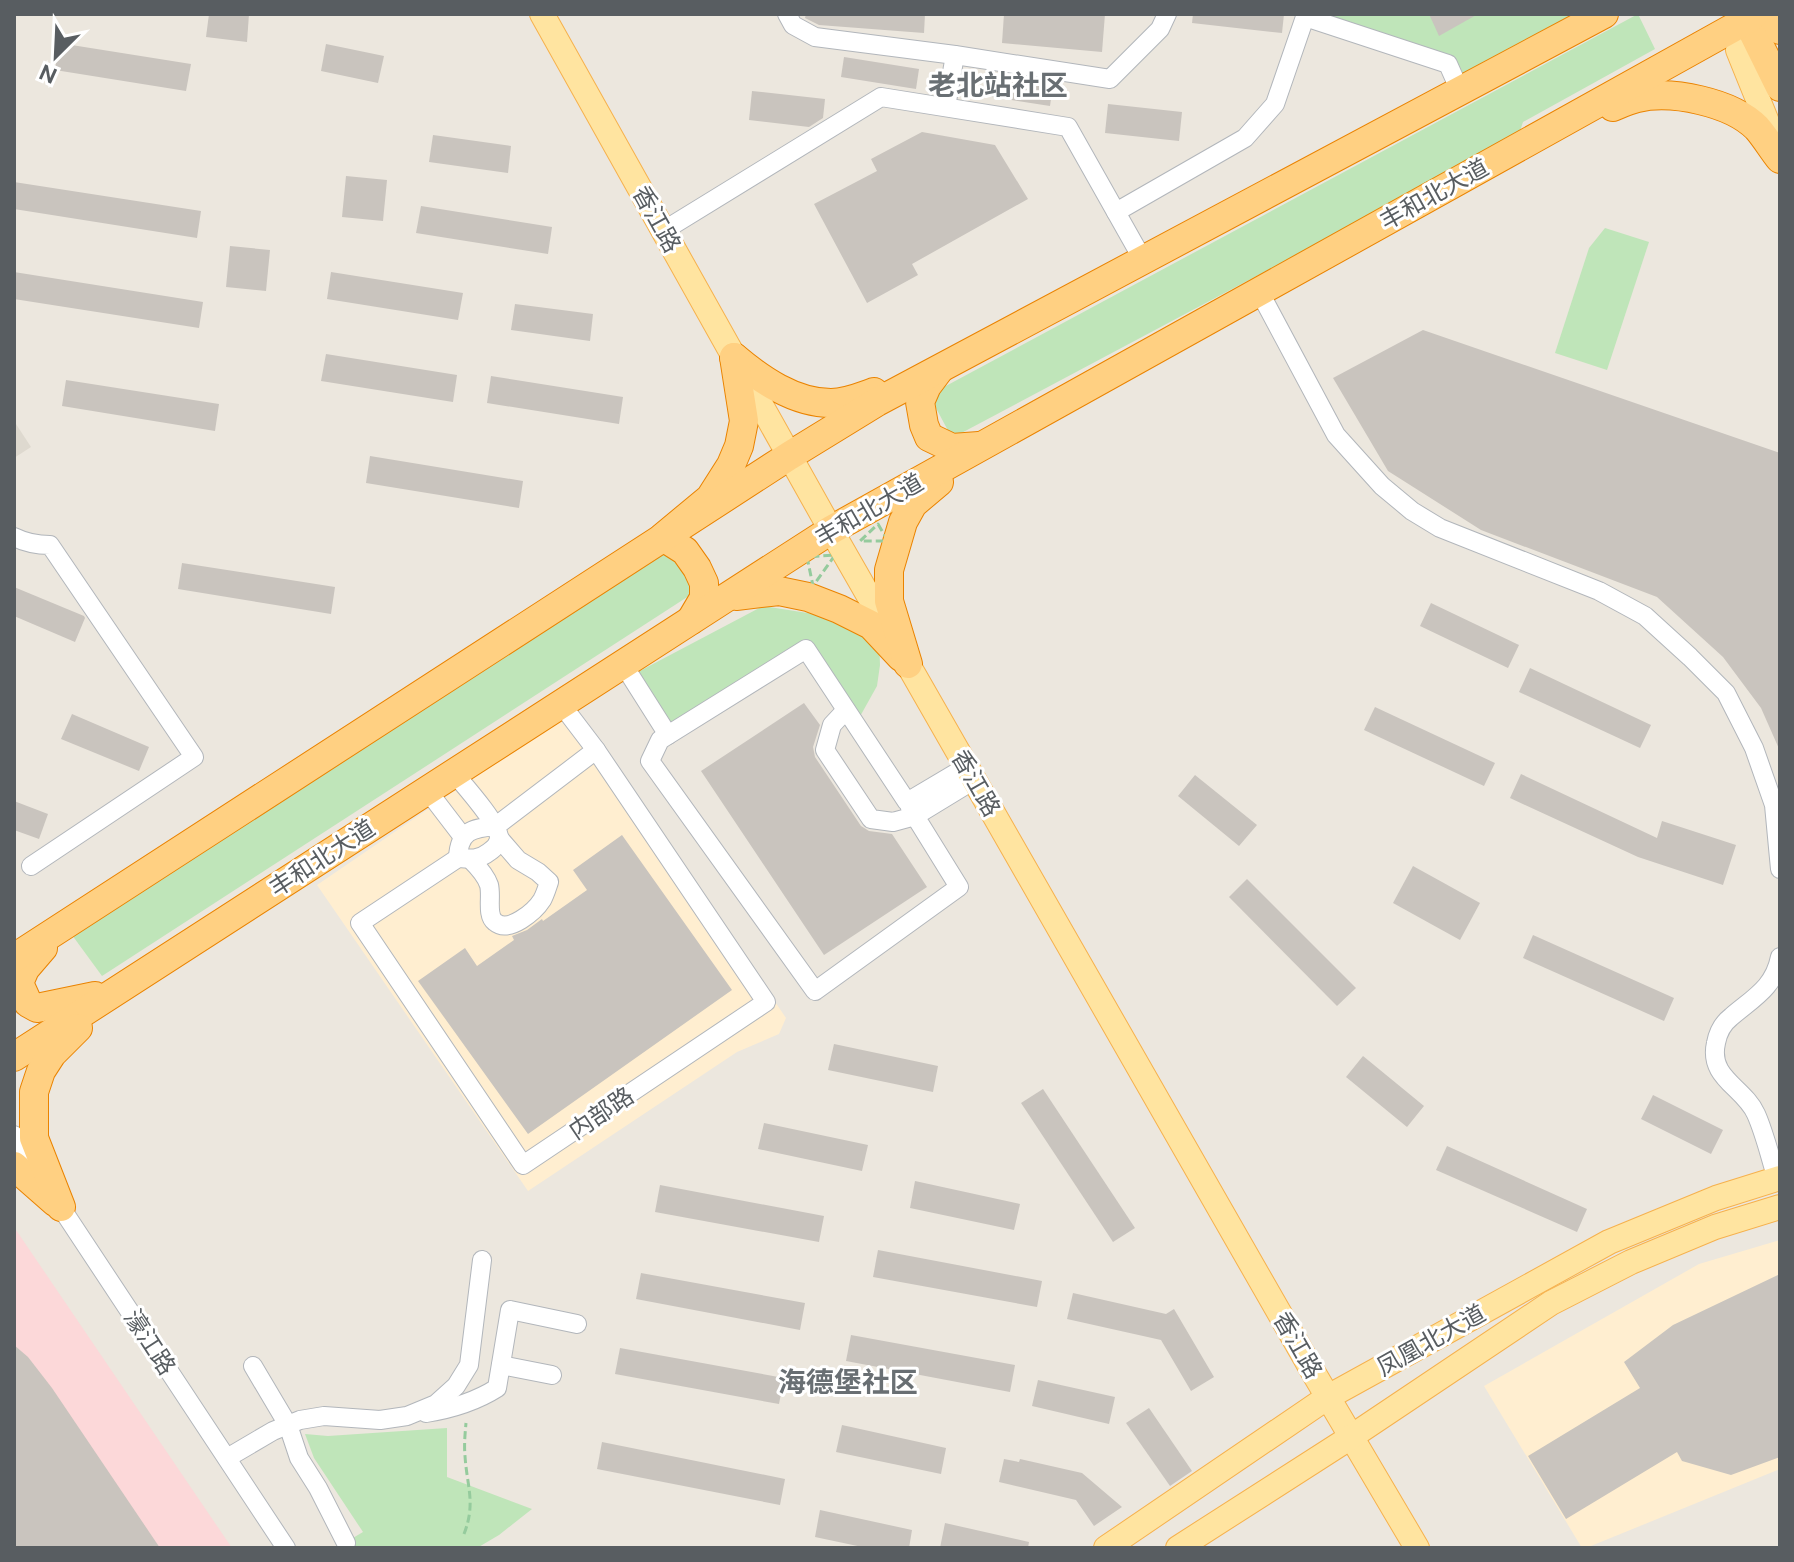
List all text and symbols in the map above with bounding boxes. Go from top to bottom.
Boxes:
north arrow [16,16,96,96]
text: N [35,57,61,90]
district label: 老北站社区 [928,67,1068,104]
street label: 丰和北大道 [1374,151,1494,237]
street label: 香江路 [626,180,688,258]
street label: 丰和北大道 [809,467,929,553]
street label: 香江路 [945,744,1007,822]
street label: 丰和北大道 [263,812,381,904]
street label: 内部路 [562,1080,640,1146]
street label: 凤凰北大道 [1371,1297,1491,1383]
street label: 濠江路 [117,1303,183,1381]
street label: 香江路 [1267,1306,1329,1384]
district label: 海德堡社区 [778,1364,918,1401]

